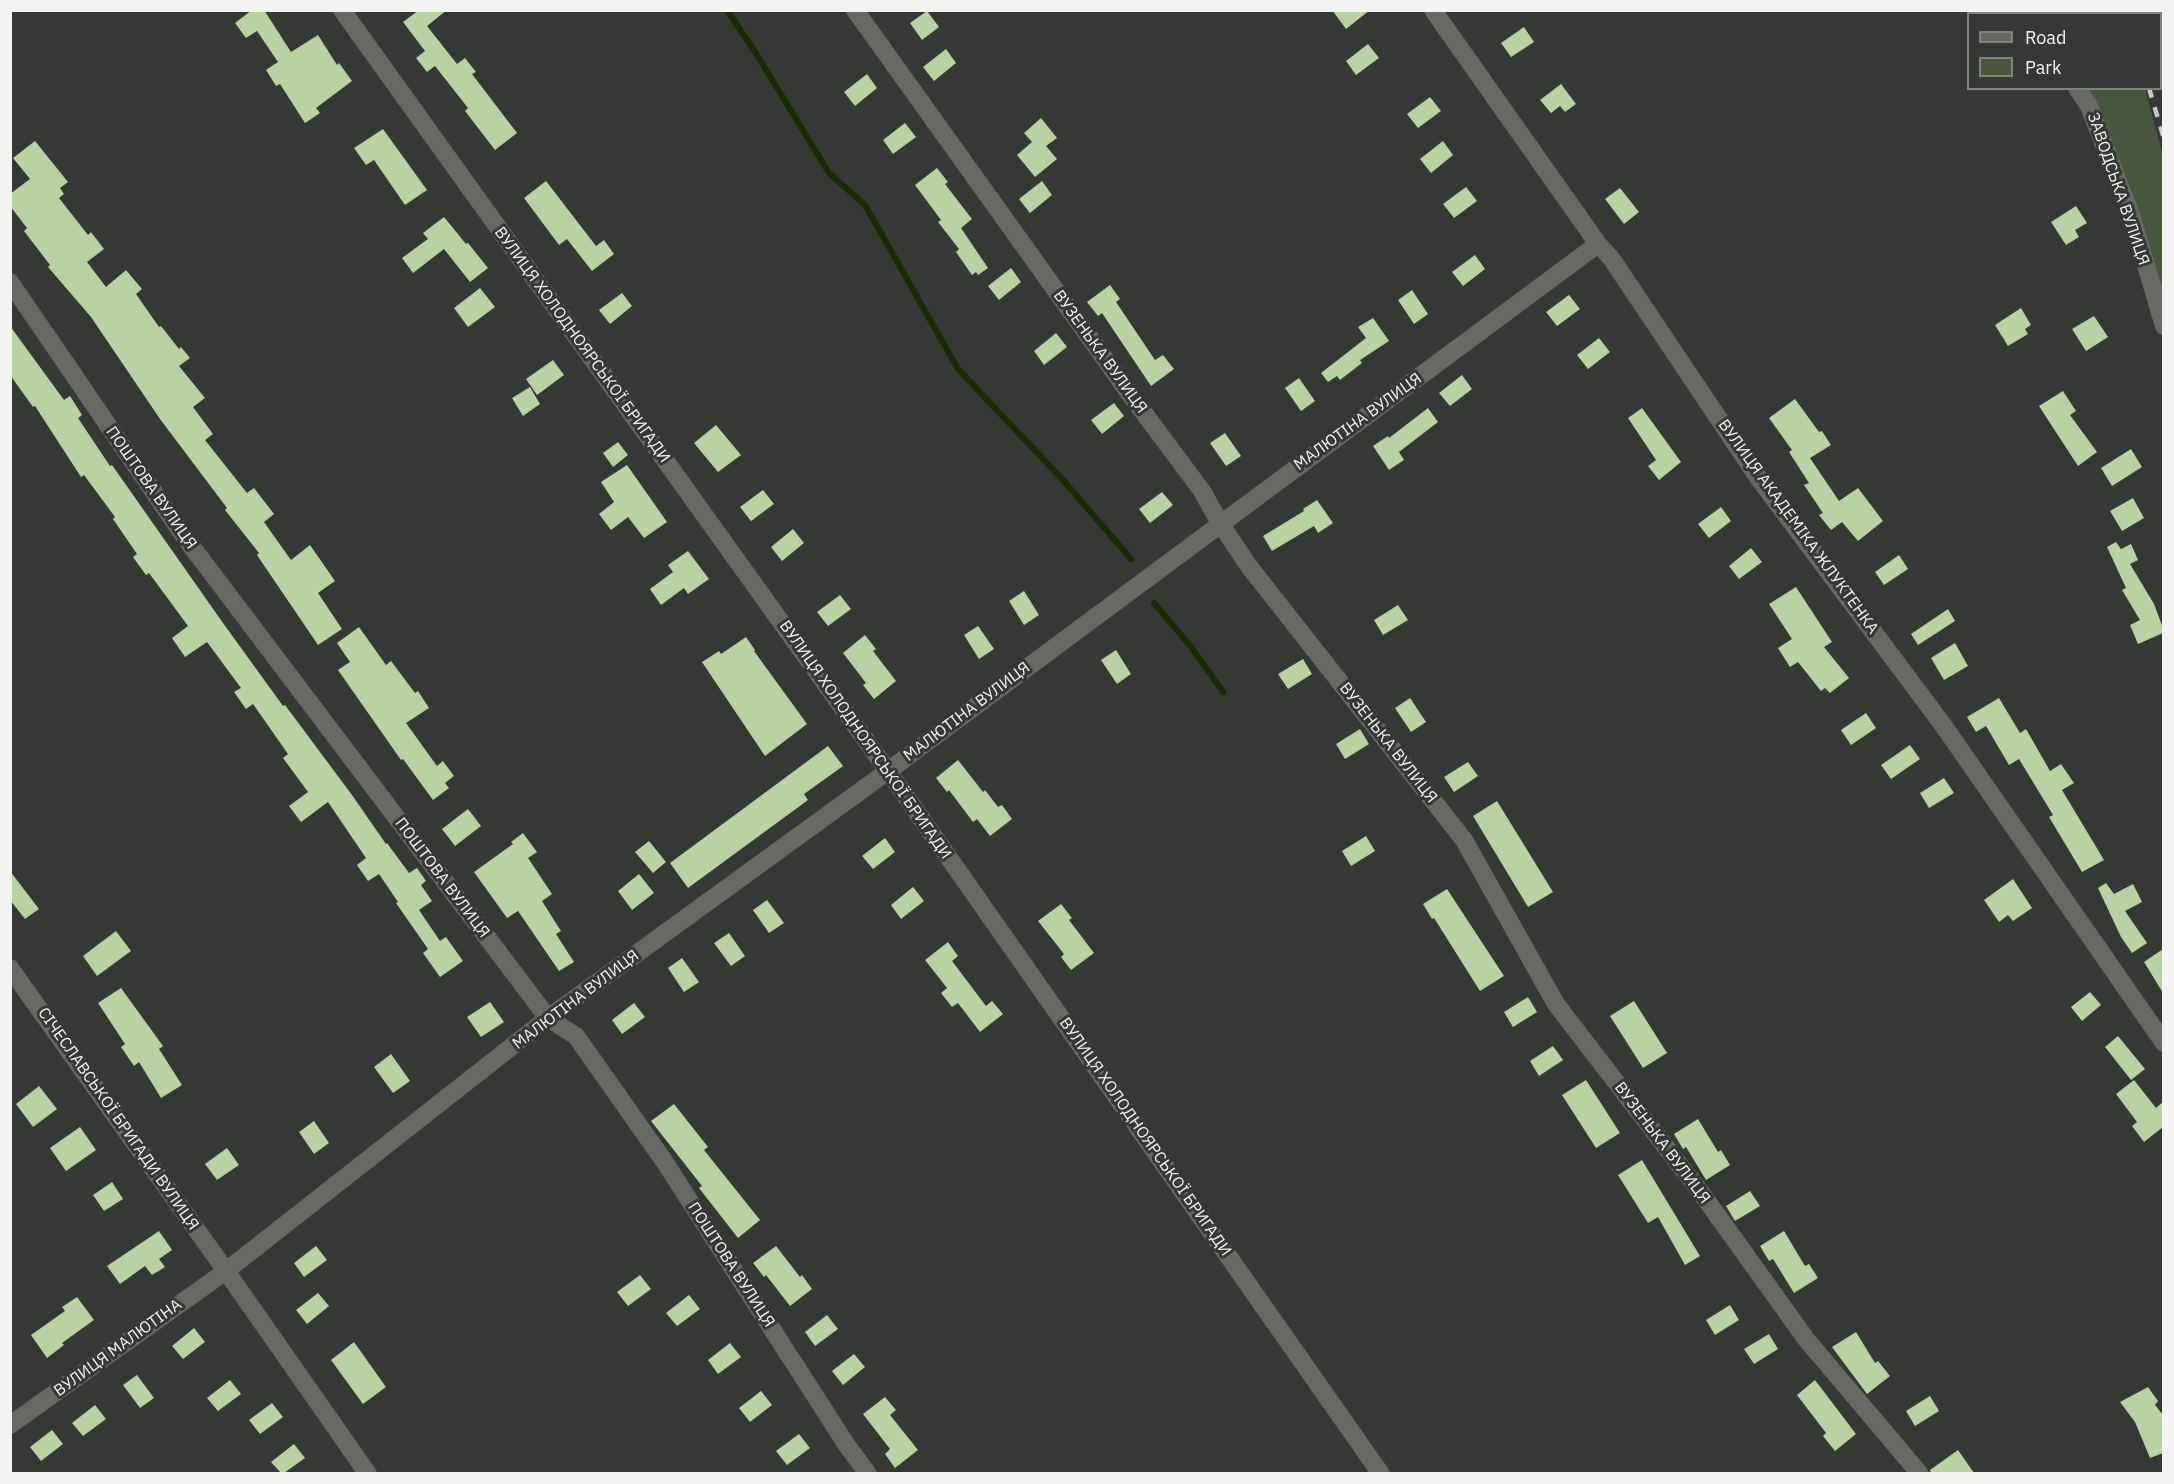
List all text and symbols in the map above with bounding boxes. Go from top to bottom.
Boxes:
legend [1967,12,2162,90]
text: Road [2025,26,2066,49]
text: Park [2025,56,2061,79]
street label: ЗАВОДСЬКА ВУЛИЦЯ [2083,110,2153,268]
street label: ВУЛИЦЯ ХОЛОДНОЯРСЬКОЇ БРИГАДИ [490,223,674,467]
street label: ВУЗЕНЬКА ВУЛИЦЯ [1049,287,1151,417]
street label: МАЛЮТІНА ВУЛИЦЯ [1290,369,1426,475]
street label: ВУЛИЦЯ АКАДЕМІКА ЖЛУКТЕНКА [1714,416,1882,638]
street label: ПОШТОВА ВУЛИЦЯ [101,423,201,553]
street label: ВУЛИЦЯ ХОЛОДНОЯРСЬКОЇ БРИГАДИ [775,617,955,863]
street label: МАЛЮТІНА ВУЛИЦЯ [900,658,1034,766]
street label: ВУЗЕНЬКА ВУЛИЦЯ [1335,679,1441,807]
street label: ПОШТОВА ВУЛИЦЯ [391,814,493,942]
street label: МАЛЮТІНА ВУЛИЦЯ [509,946,643,1054]
street label: СІЧЕСЛАВСЬКОЇ БРИГАДИ ВУЛИЦЯ [33,1004,203,1234]
street label: ВУЛИЦЯ ХОЛОДНОЯРСЬКОЇ БРИГАДИ [1055,1014,1235,1260]
street label: ВУЗЕНЬКА ВУЛИЦЯ [1610,1078,1714,1208]
street label: ПОШТОВА ВУЛИЦЯ [683,1199,779,1331]
street label: ВУЛИЦЯ МАЛЮТІНА [50,1295,186,1401]

